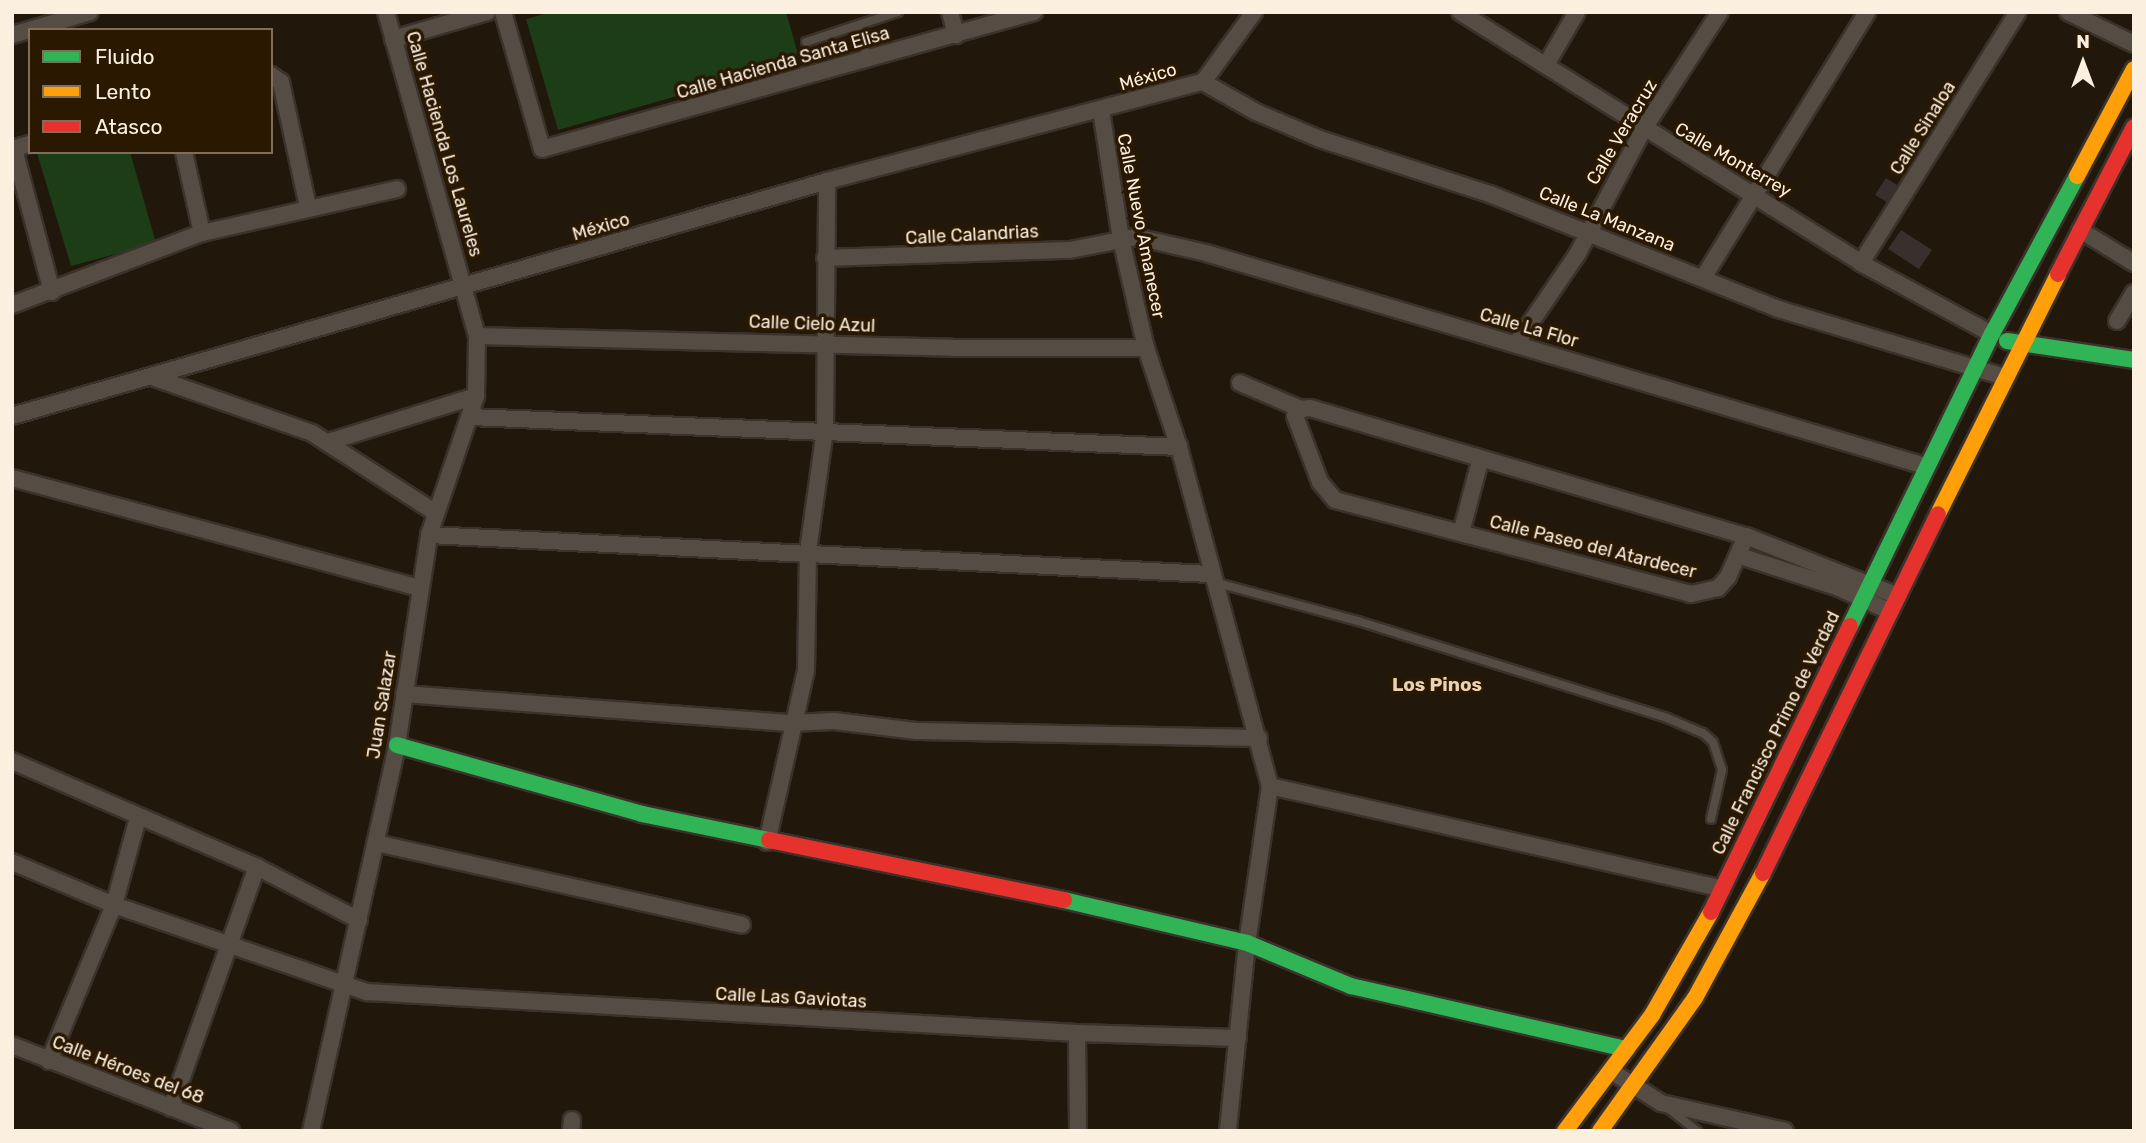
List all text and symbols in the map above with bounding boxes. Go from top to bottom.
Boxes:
street label: Calle Hacienda Santa Elisa [674,22,892,104]
legend [28,28,273,154]
north arrow [2048,28,2118,98]
street label: Calle Hacienda Los Laureles [401,29,487,259]
text: N [2076,30,2090,53]
text: Fluido [95,44,155,69]
street label: México [1117,59,1179,95]
street label: Calle Veracruz [1582,75,1662,189]
street label: Calle Sinaloa [1886,77,1960,179]
text: Lento [95,79,151,104]
text: Atasco [95,114,163,139]
street label: Calle Monterrey [1671,118,1795,202]
street label: Calle Nuevo Amanecer [1112,131,1170,321]
street label: Calle La Manzana [1536,182,1678,256]
street label: México [570,209,632,245]
street label: Calle Calandrias [905,221,1039,249]
street label: Calle La Flor [1477,304,1581,352]
street label: Calle Cielo Azul [748,311,876,337]
street label: Calle Paseo del Atardecer [1487,511,1699,583]
street label: Calle Francisco Primo de Verdad [1707,607,1845,859]
street label: Juan Salazar [363,650,401,760]
district label: Los Pinos [1392,674,1482,696]
street label: Calle Las Gaviotas [715,983,867,1013]
street label: Calle Héroes del 68 [49,1031,207,1109]

